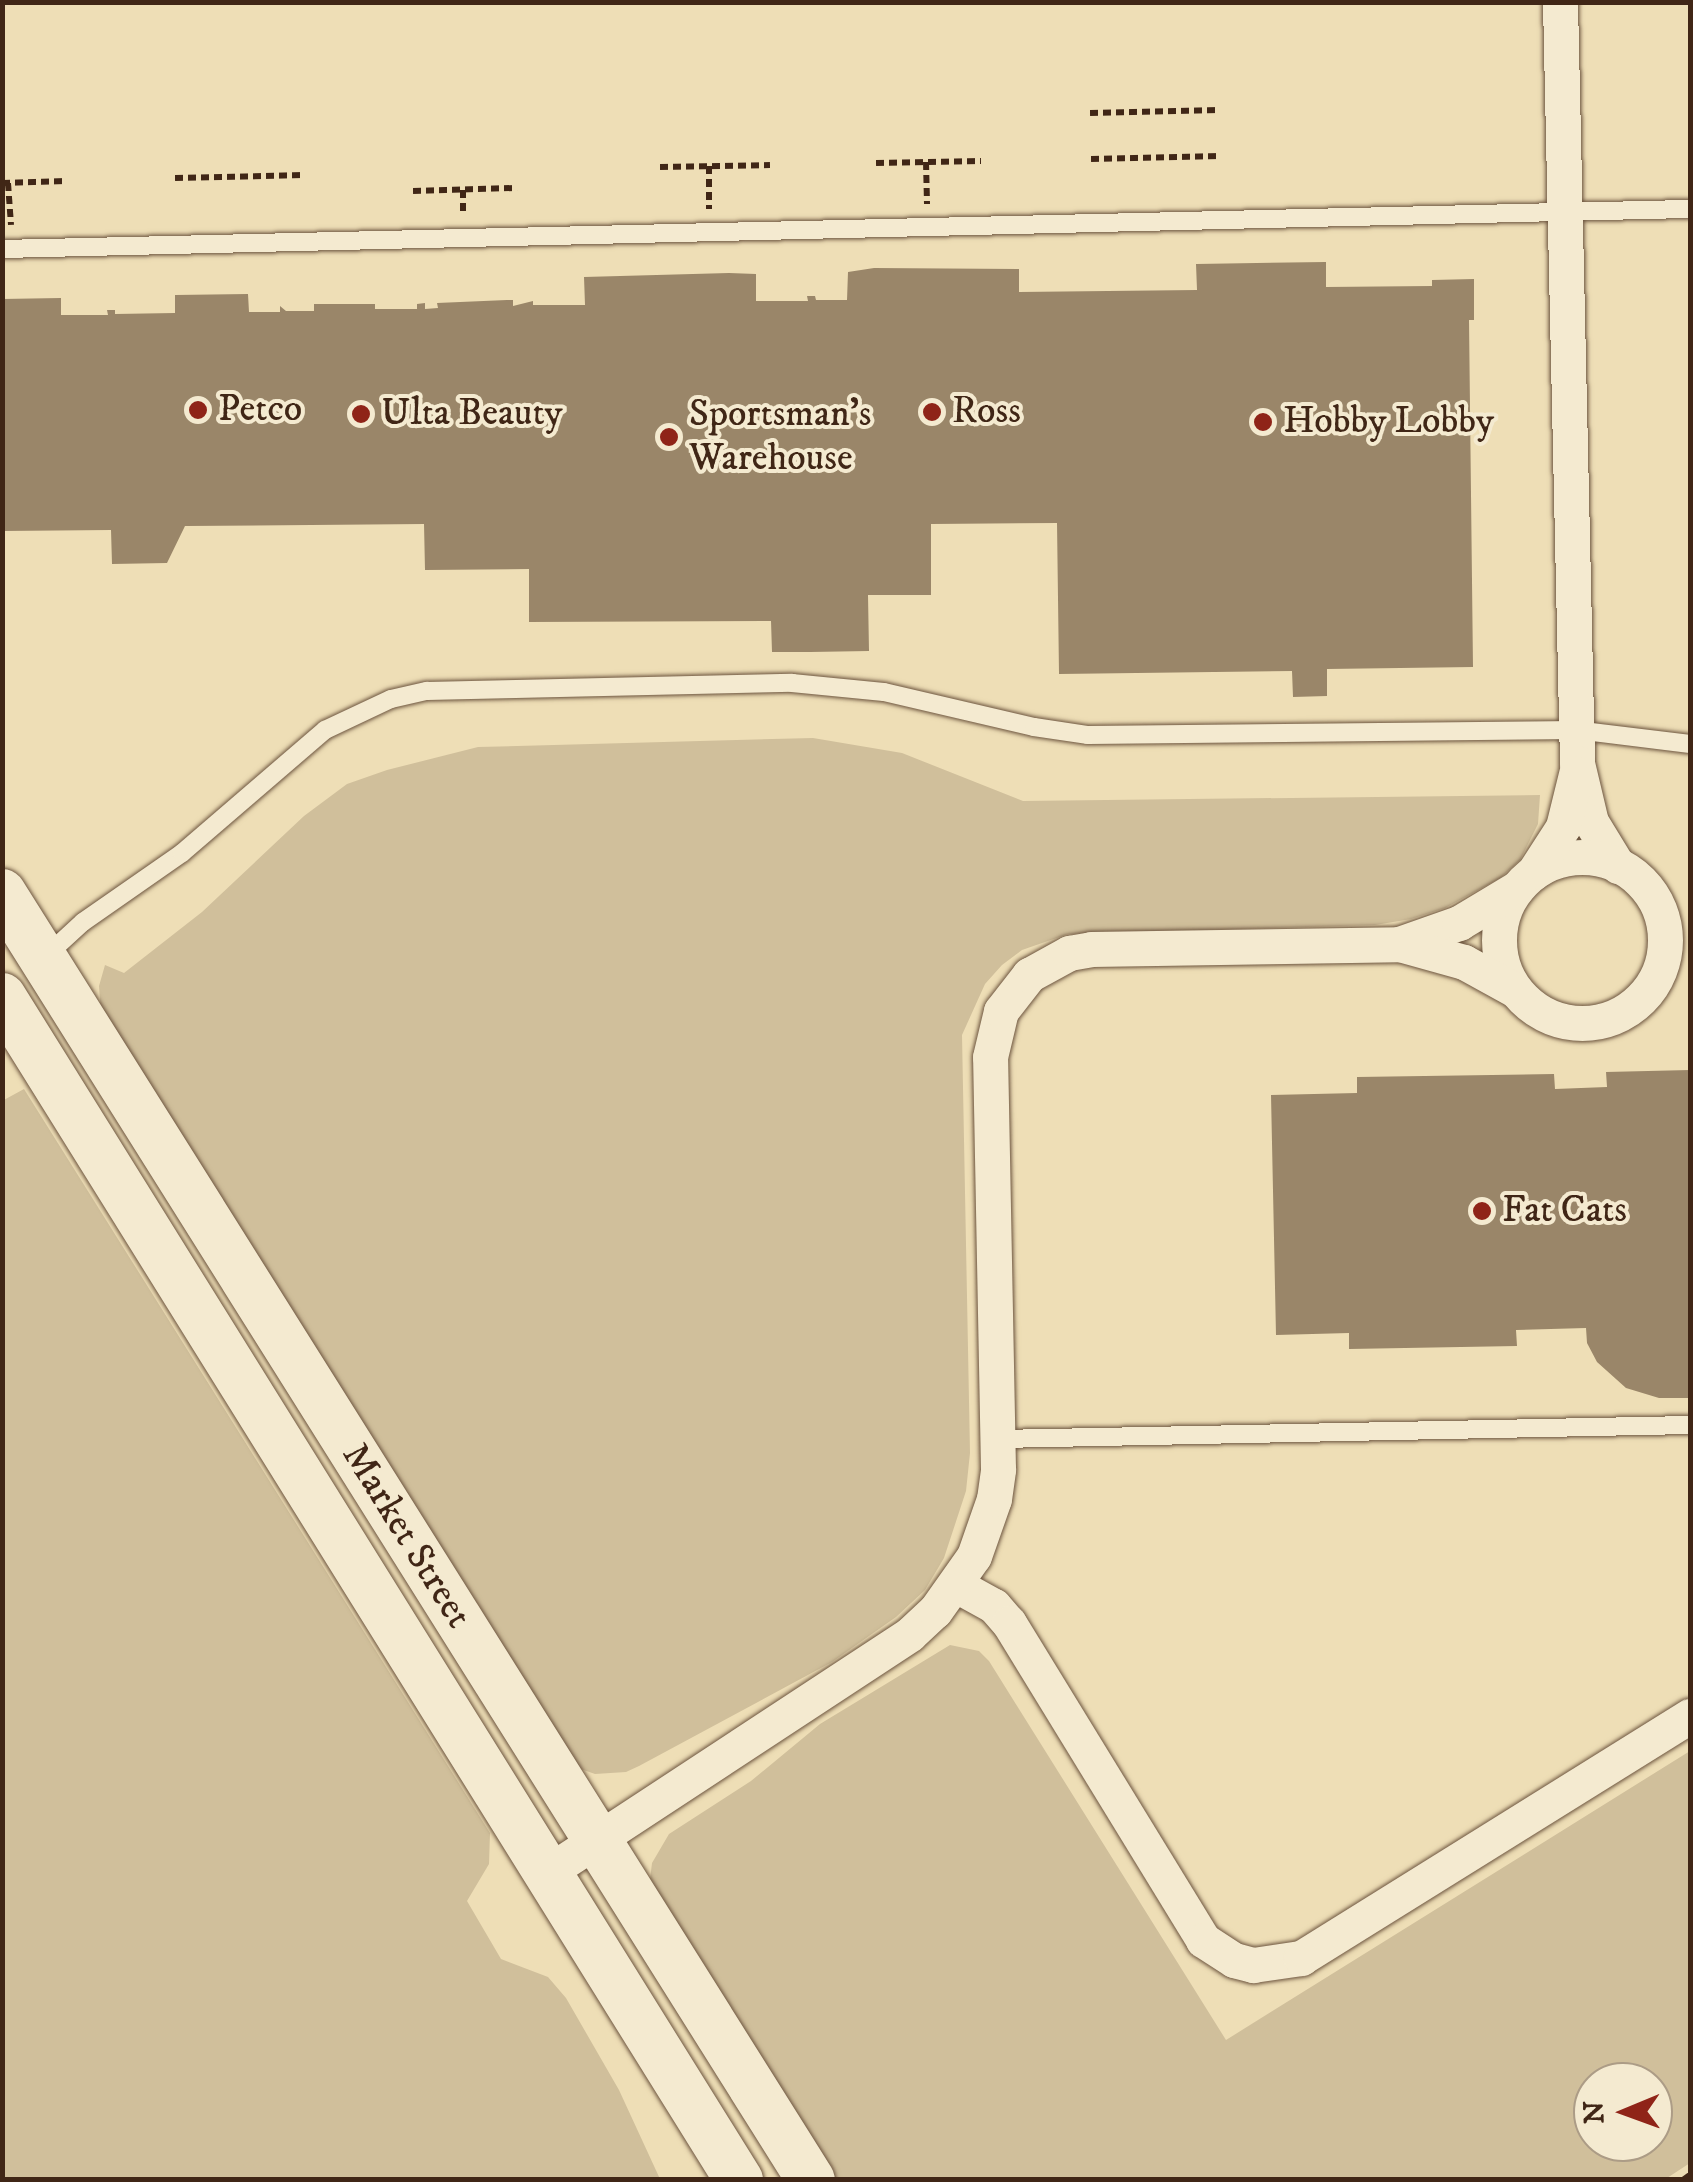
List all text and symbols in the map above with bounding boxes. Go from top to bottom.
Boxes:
place label: Petco [218,387,302,433]
place label: Ross [952,389,1021,435]
place label: Ulta Beauty [381,391,563,437]
place label: Sportsman's Warehouse [689,392,872,482]
marker: Petco [187,399,209,421]
place label: Hobby Lobby [1283,399,1494,445]
marker: Ross [921,401,943,423]
marker: Ulta Beauty [350,403,372,425]
marker: Hobby Lobby [1252,411,1274,433]
marker: Sportsman's Warehouse [658,426,680,448]
place label: Fat Cats [1502,1188,1627,1234]
marker: Fat Cats [1471,1200,1493,1222]
street label: Market Street [331,1435,481,1637]
north arrow [1573,2062,1673,2162]
text: N [1577,2101,1612,2124]

